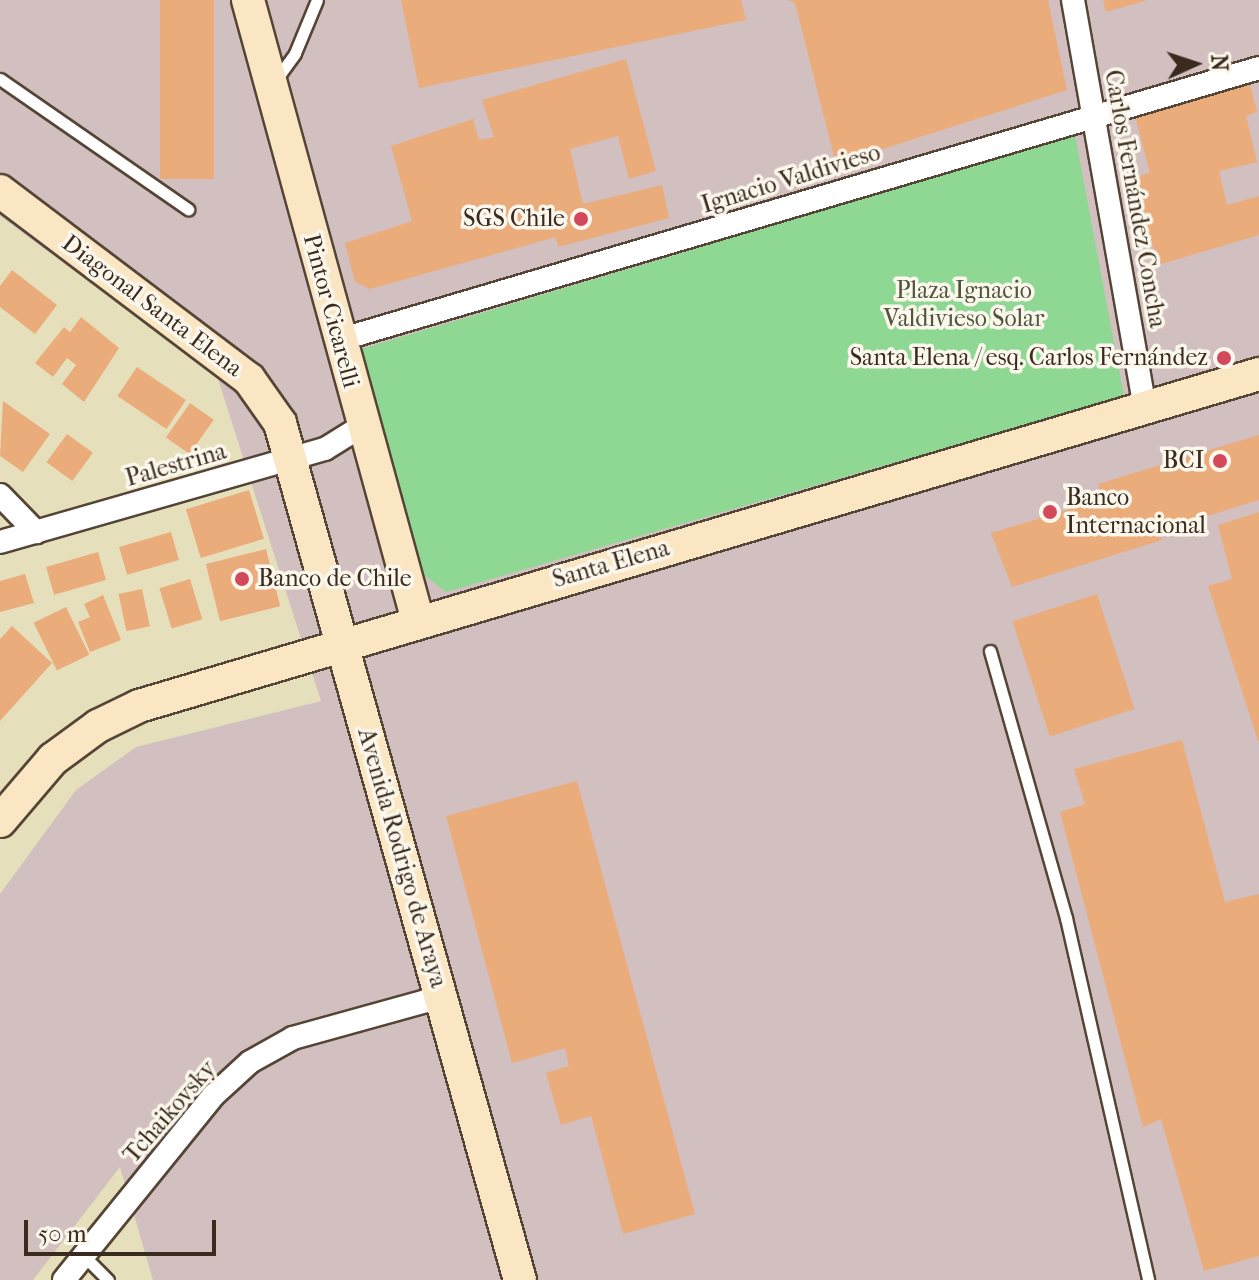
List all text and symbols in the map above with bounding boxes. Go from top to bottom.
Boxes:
north arrow [1155,24,1235,104]
text: N [1206,54,1232,72]
street label: Carlos Fernández Concha [1098,68,1172,330]
street label: Ignacio Valdivieso [698,138,884,220]
place label: SGS Chile [463,205,565,233]
marker: SGS Chile [572,210,590,228]
street label: Diagonal Santa Elena [56,229,248,383]
street label: Pintor Cicarelli [297,231,365,391]
park label: Plaza Ignacio Valdivieso Solar [884,277,1044,333]
place label: Santa Elena / esq. Carlos Fernández [850,344,1208,372]
marker: Santa Elena / esq. Carlos Fernández [1215,349,1233,367]
street label: Palestrina [122,437,230,493]
place label: BCI [1163,447,1204,475]
marker: BCI [1211,452,1229,470]
place label: Banco Internacional [1066,484,1206,540]
marker: Banco Internacional [1041,503,1059,521]
street label: Santa Elena [549,534,673,594]
place label: Banco de Chile [258,565,412,593]
marker: Banco de Chile [233,570,251,588]
street label: Avenida Rodrigo de Araya [351,725,453,991]
street label: Tchaikovsky [118,1055,222,1169]
scale bar [28,1204,220,1254]
text: 50 m [38,1220,87,1248]

